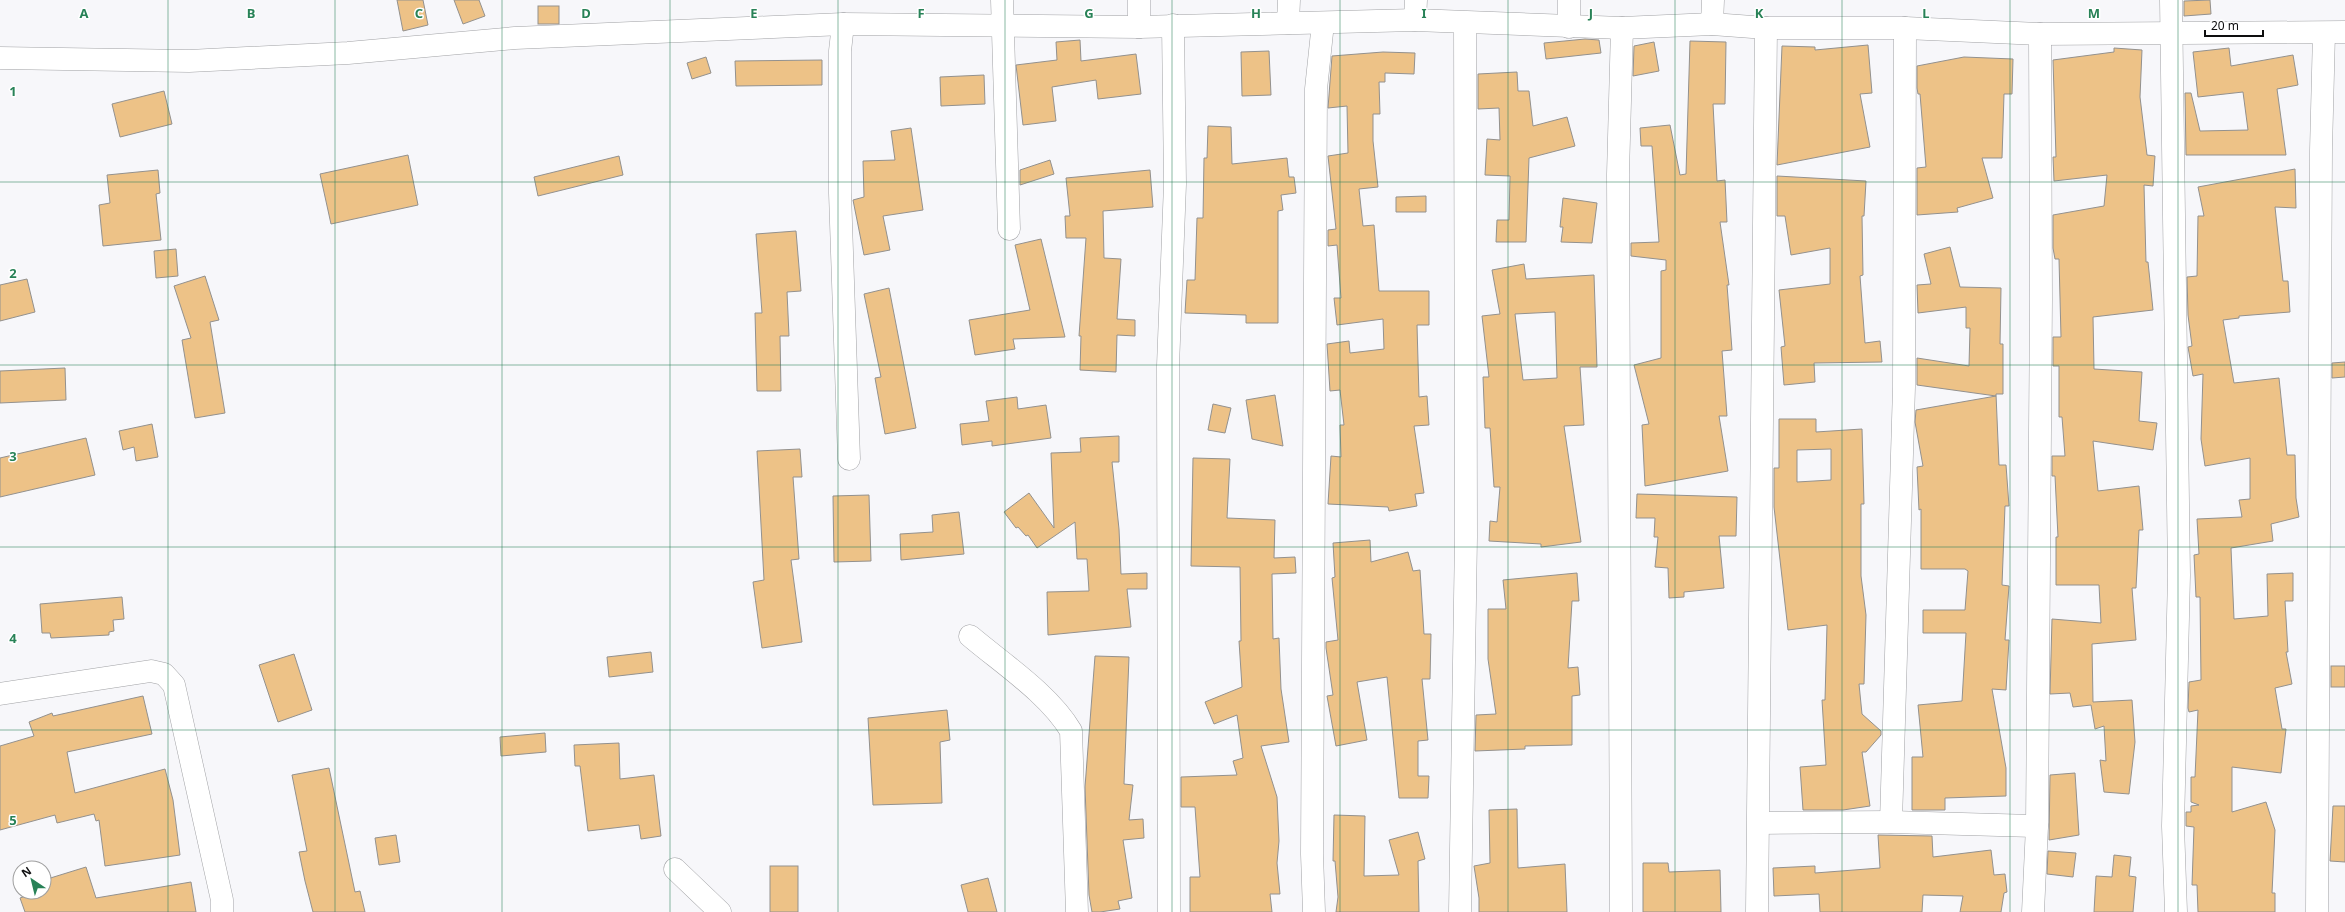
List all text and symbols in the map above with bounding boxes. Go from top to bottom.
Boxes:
text: A [80,4,89,22]
text: B [247,4,255,22]
text: C [415,4,423,22]
text: D [581,4,591,22]
text: E [750,4,758,22]
text: F [917,4,925,22]
text: G [1084,4,1094,22]
text: H [1251,4,1261,22]
text: I [1421,4,1427,22]
text: J [1588,4,1593,22]
text: K [1755,4,1764,22]
text: L [1922,4,1930,22]
text: M [2088,4,2100,22]
scale bar [2205,12,2263,38]
text: 20 m [2211,17,2239,34]
text: 1 [9,82,17,100]
text: 2 [9,264,17,282]
text: 3 [9,447,17,465]
text: 4 [9,629,17,647]
text: 5 [9,811,17,829]
north arrow [12,860,52,900]
text: N [18,863,34,880]

